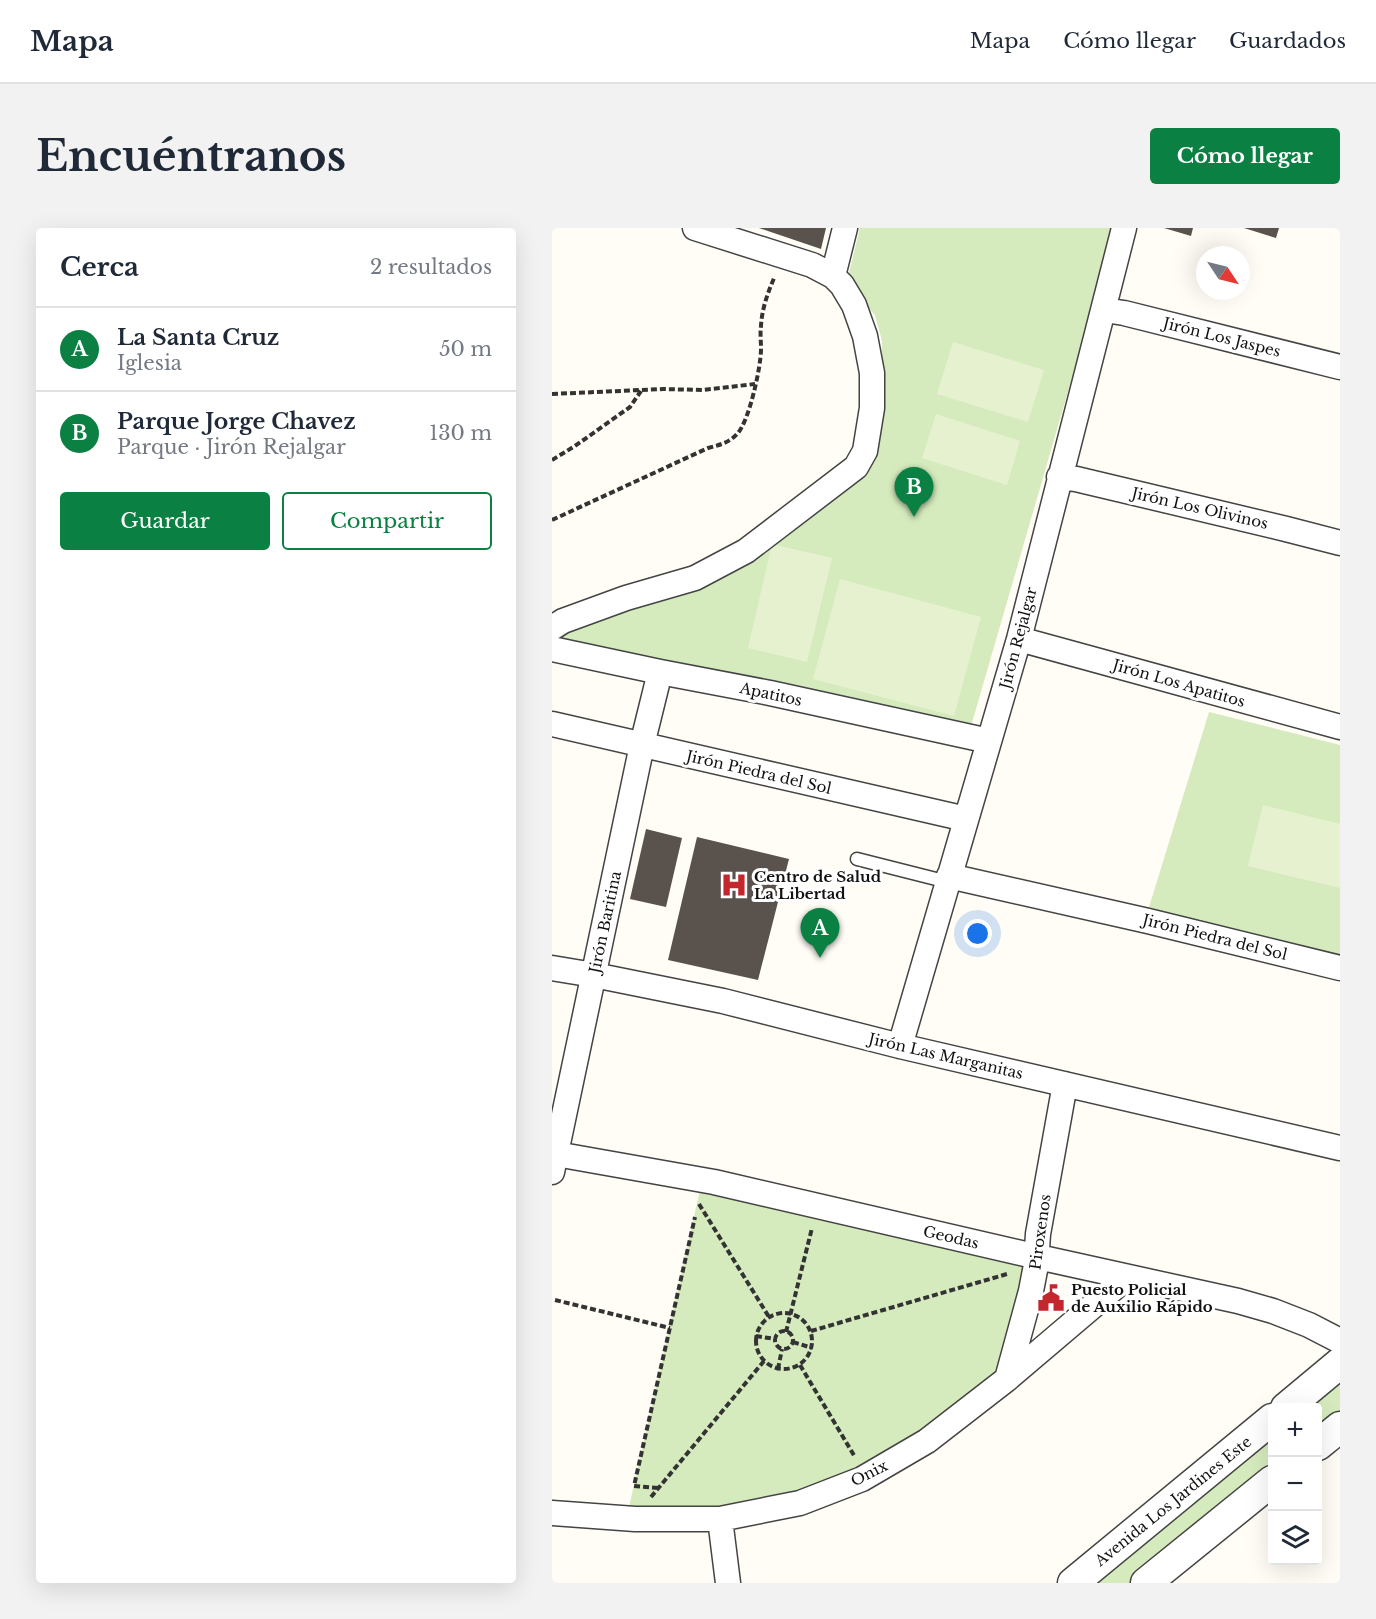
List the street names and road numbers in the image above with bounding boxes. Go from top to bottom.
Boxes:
street label: Jirón Los Jaspes [1159,313,1283,361]
street label: Jirón Los Olivinos [1128,483,1270,533]
street label: Jirón Rejalgar [995,584,1041,693]
street label: Jirón Los Apatitos [1109,654,1247,711]
street label: Apatitos [737,678,804,710]
street label: Jirón Piedra del Sol [683,746,834,798]
street label: Jirón Baritina [584,869,625,977]
street label: Jirón Piedra del Sol [1139,909,1289,964]
street label: Jirón Las Marganitas [865,1029,1025,1083]
street label: Piroxenos [1025,1193,1055,1271]
street label: Geodas [921,1221,981,1253]
street label: Avenida Los Jardines Este [1090,1432,1255,1571]
street label: Onix [847,1456,891,1490]

